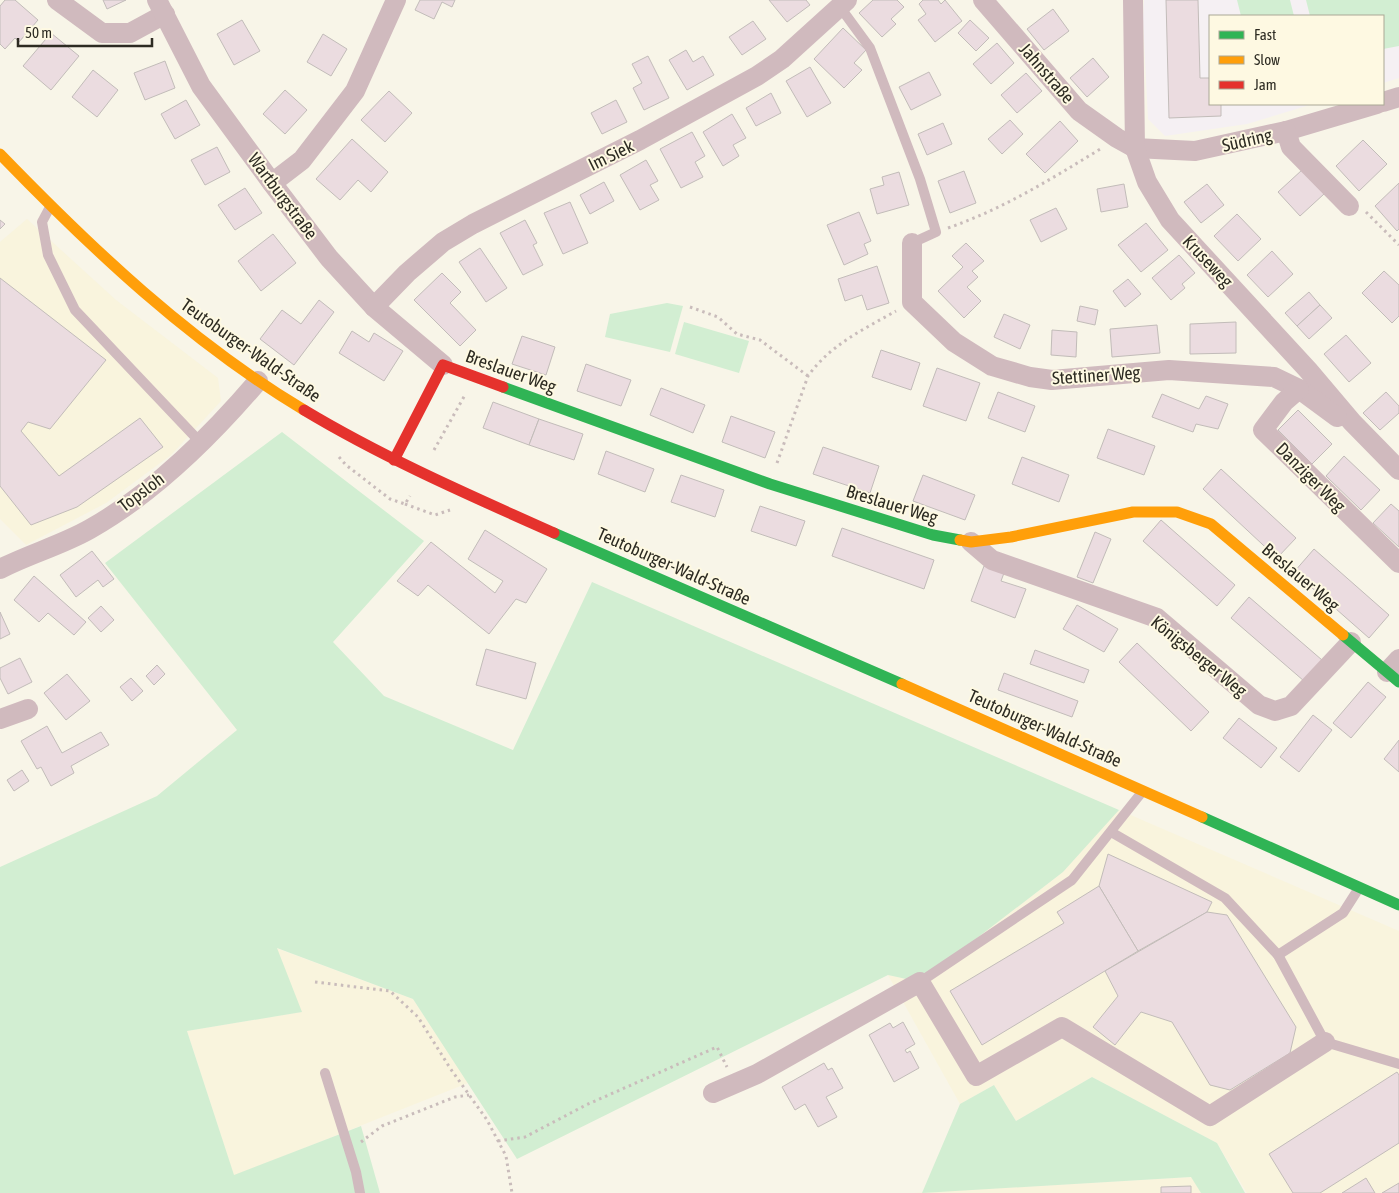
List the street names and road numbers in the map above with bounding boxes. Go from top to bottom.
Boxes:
street label: Jahnstraße [1015,39,1079,107]
street label: Südring [1220,124,1274,156]
street label: Im Siek [585,135,637,175]
street label: Wartburgstraße [244,149,322,243]
street label: Kruseweg [1179,231,1238,292]
street label: Teutoburger-Wald-Straße [177,294,325,406]
street label: Breslauer Weg [463,345,559,397]
street label: Stettiner Weg [1051,361,1141,389]
street label: Danziger Weg [1272,438,1350,516]
street label: Topsloh [114,468,168,516]
street label: Breslauer Weg [844,480,941,528]
street label: Teutoburger-Wald-Straße [594,523,754,609]
street label: Breslauer Weg [1258,539,1344,616]
street label: Königsberger Weg [1147,611,1251,701]
street label: Teutoburger-Wald-Straße [965,685,1125,771]

